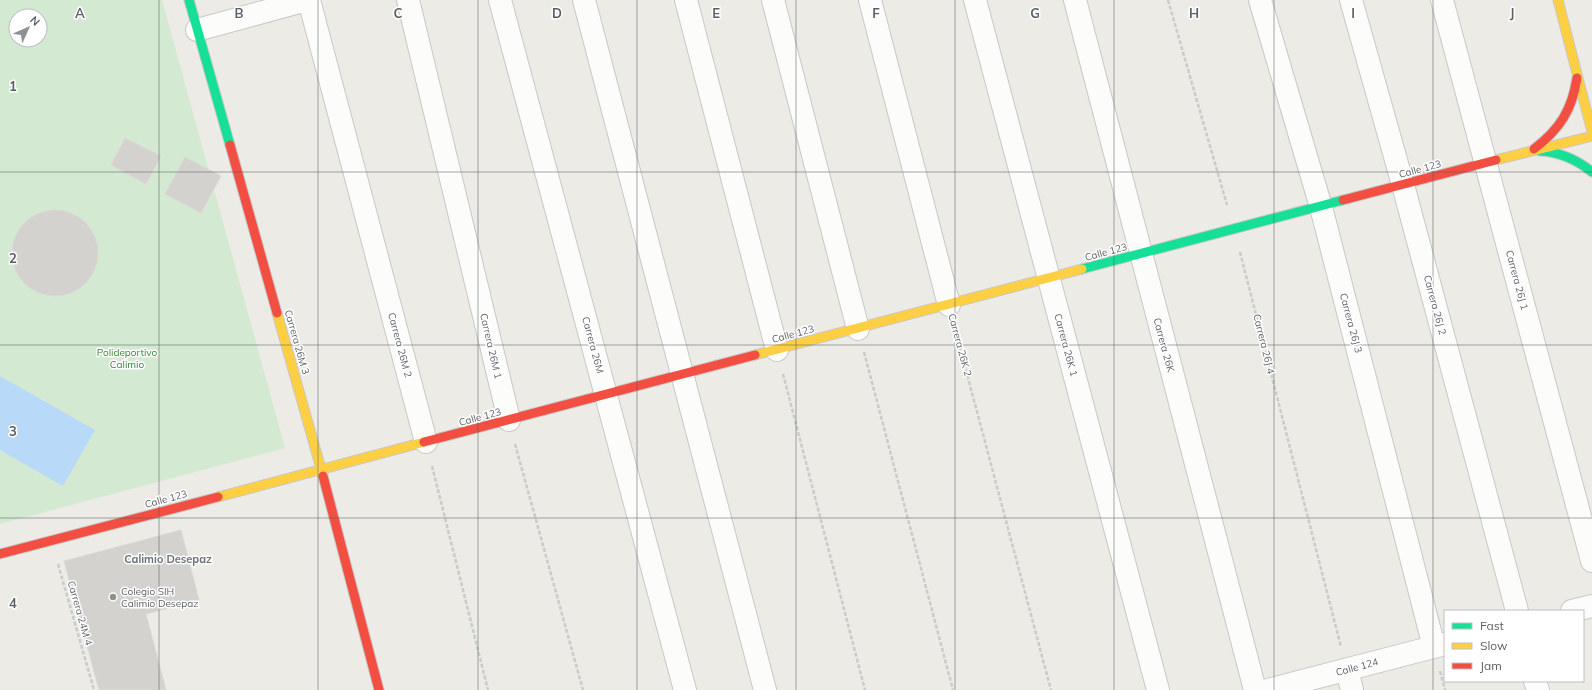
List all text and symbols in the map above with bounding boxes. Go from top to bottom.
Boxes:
text: A [75,5,85,21]
text: B [235,5,244,21]
text: C [394,5,403,21]
text: D [552,5,562,21]
text: E [712,5,720,21]
text: F [872,5,880,21]
text: G [1030,5,1040,21]
text: H [1189,5,1199,21]
text: I [1351,5,1355,21]
text: J [1510,5,1514,21]
north arrow [8,8,48,48]
text: N [27,13,43,29]
text: 1 [9,78,17,94]
street label: Calle 123 [1397,157,1443,181]
street label: Calle 123 [1083,240,1129,264]
street label: Carrera 26J 1 [1503,249,1531,311]
text: 2 [9,250,17,266]
street label: Carrera 26J 2 [1421,274,1449,336]
street label: Carrera 26J 3 [1337,292,1365,354]
street label: Carrera 26M 3 [282,308,312,376]
street label: Carrera 26M 2 [385,311,415,379]
street label: Carrera 26M 1 [477,312,505,380]
street label: Carrera 26K 2 [945,312,975,378]
street label: Carrera 26K 1 [1051,312,1081,378]
street label: Carrera 26J 4 [1250,313,1278,375]
street label: Carrera 26M [579,315,607,375]
street label: Carrera 26K [1150,316,1178,374]
street label: Calle 123 [770,322,816,346]
park label: Polideportivo Calimio [97,346,158,371]
street label: Calle 123 [457,405,503,429]
text: 3 [9,423,17,439]
street label: Calle 123 [143,487,189,511]
district label: Calimio Desepaz [124,552,212,566]
street label: Carrera 24M 4 [65,579,95,647]
place label: Colegio SIH Calimio Desepaz [121,585,198,610]
marker: Colegio SIH Calimio Desepaz [108,592,118,602]
text: 4 [9,595,17,611]
legend [1444,610,1584,682]
text: Fast [1480,618,1504,633]
text: Slow [1480,638,1508,653]
street label: Calle 124 [1334,655,1380,679]
text: Jam [1480,658,1502,673]

